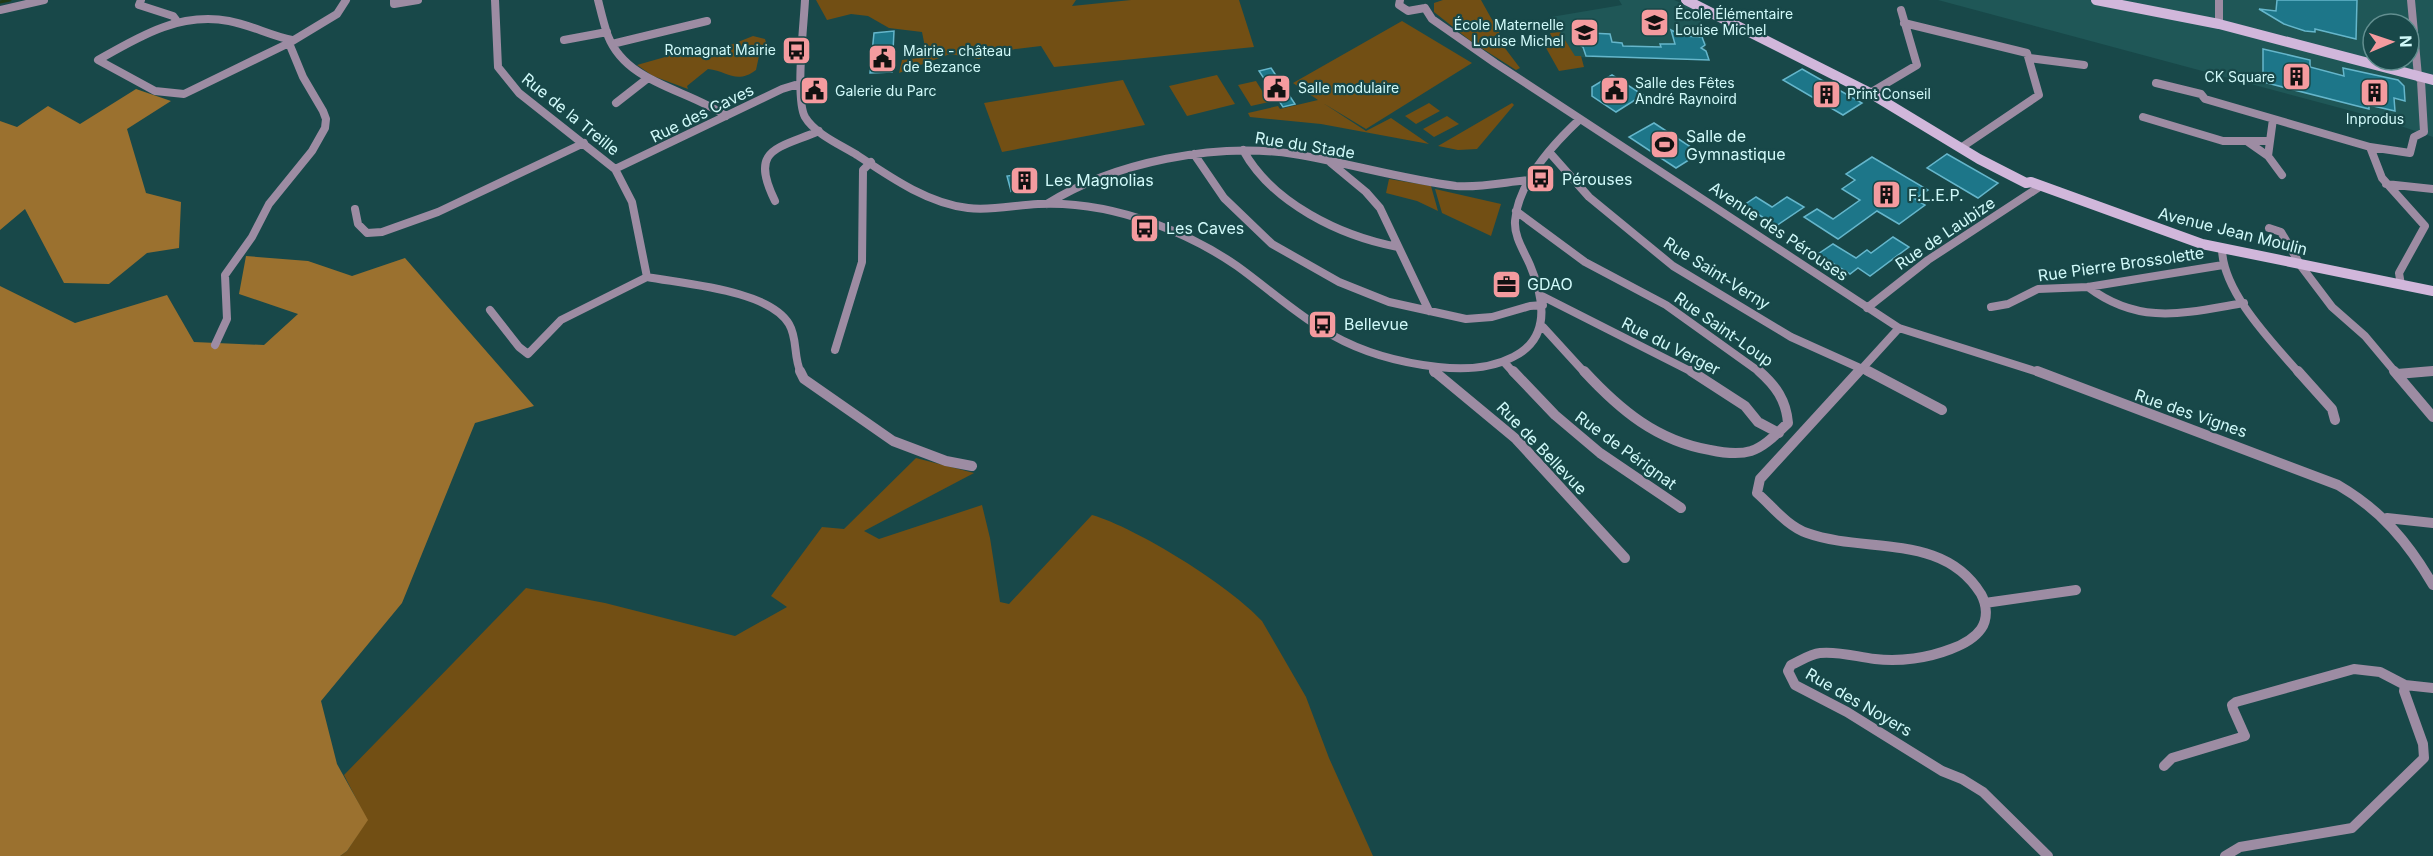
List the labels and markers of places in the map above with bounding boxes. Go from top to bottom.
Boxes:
place label: École Élémentaire Louise Michel [1675,5,1793,38]
school or university icon: École Élémentaire Louise Michel [1638,6,1670,38]
place label: École Maternelle Louise Michel [1454,16,1564,49]
school or university icon: École Maternelle Louise Michel [1569,17,1601,49]
bus stop icon: Romagnat Mairie [781,34,813,66]
place label: Romagnat Mairie [664,41,776,58]
place label: Mairie - château de Bezance [903,42,1011,75]
public building icon: Mairie - château de Bezance [866,43,898,75]
building icon: CK Square [2280,61,2312,93]
place label: CK Square [2205,68,2275,85]
public building icon: Salle modulaire [1261,72,1293,104]
place label: Salle des Fêtes André Raynoird [1635,74,1737,107]
public building icon: Galerie du Parc [798,75,830,107]
public building icon: Salle des Fêtes André Raynoird [1598,75,1630,107]
building icon: Inprodus [2359,76,2391,108]
building icon: Print Conseil [1810,78,1842,110]
place label: Salle modulaire [1298,79,1399,96]
place label: Galerie du Parc [835,82,936,99]
place label: Print Conseil [1847,85,1931,102]
place label: Inprodus [2346,110,2404,127]
place label: Salle de Gymnastique [1686,126,1786,164]
sports icon: Salle de Gymnastique [1649,129,1681,161]
bus stop icon: Pérouses [1525,163,1557,195]
building icon: Les Magnolias [1008,164,1040,196]
place label: Pérouses [1562,169,1633,189]
place label: Les Magnolias [1045,170,1154,190]
building icon: F.L.E.P. [1871,179,1903,211]
place label: F.L.E.P. [1908,185,1964,205]
bus stop icon: Les Caves [1129,212,1161,244]
place label: Les Caves [1166,218,1244,238]
office icon: GDAO [1490,268,1522,300]
place label: GDAO [1527,274,1573,294]
bus stop icon: Bellevue [1307,308,1339,340]
place label: Bellevue [1344,314,1408,334]

